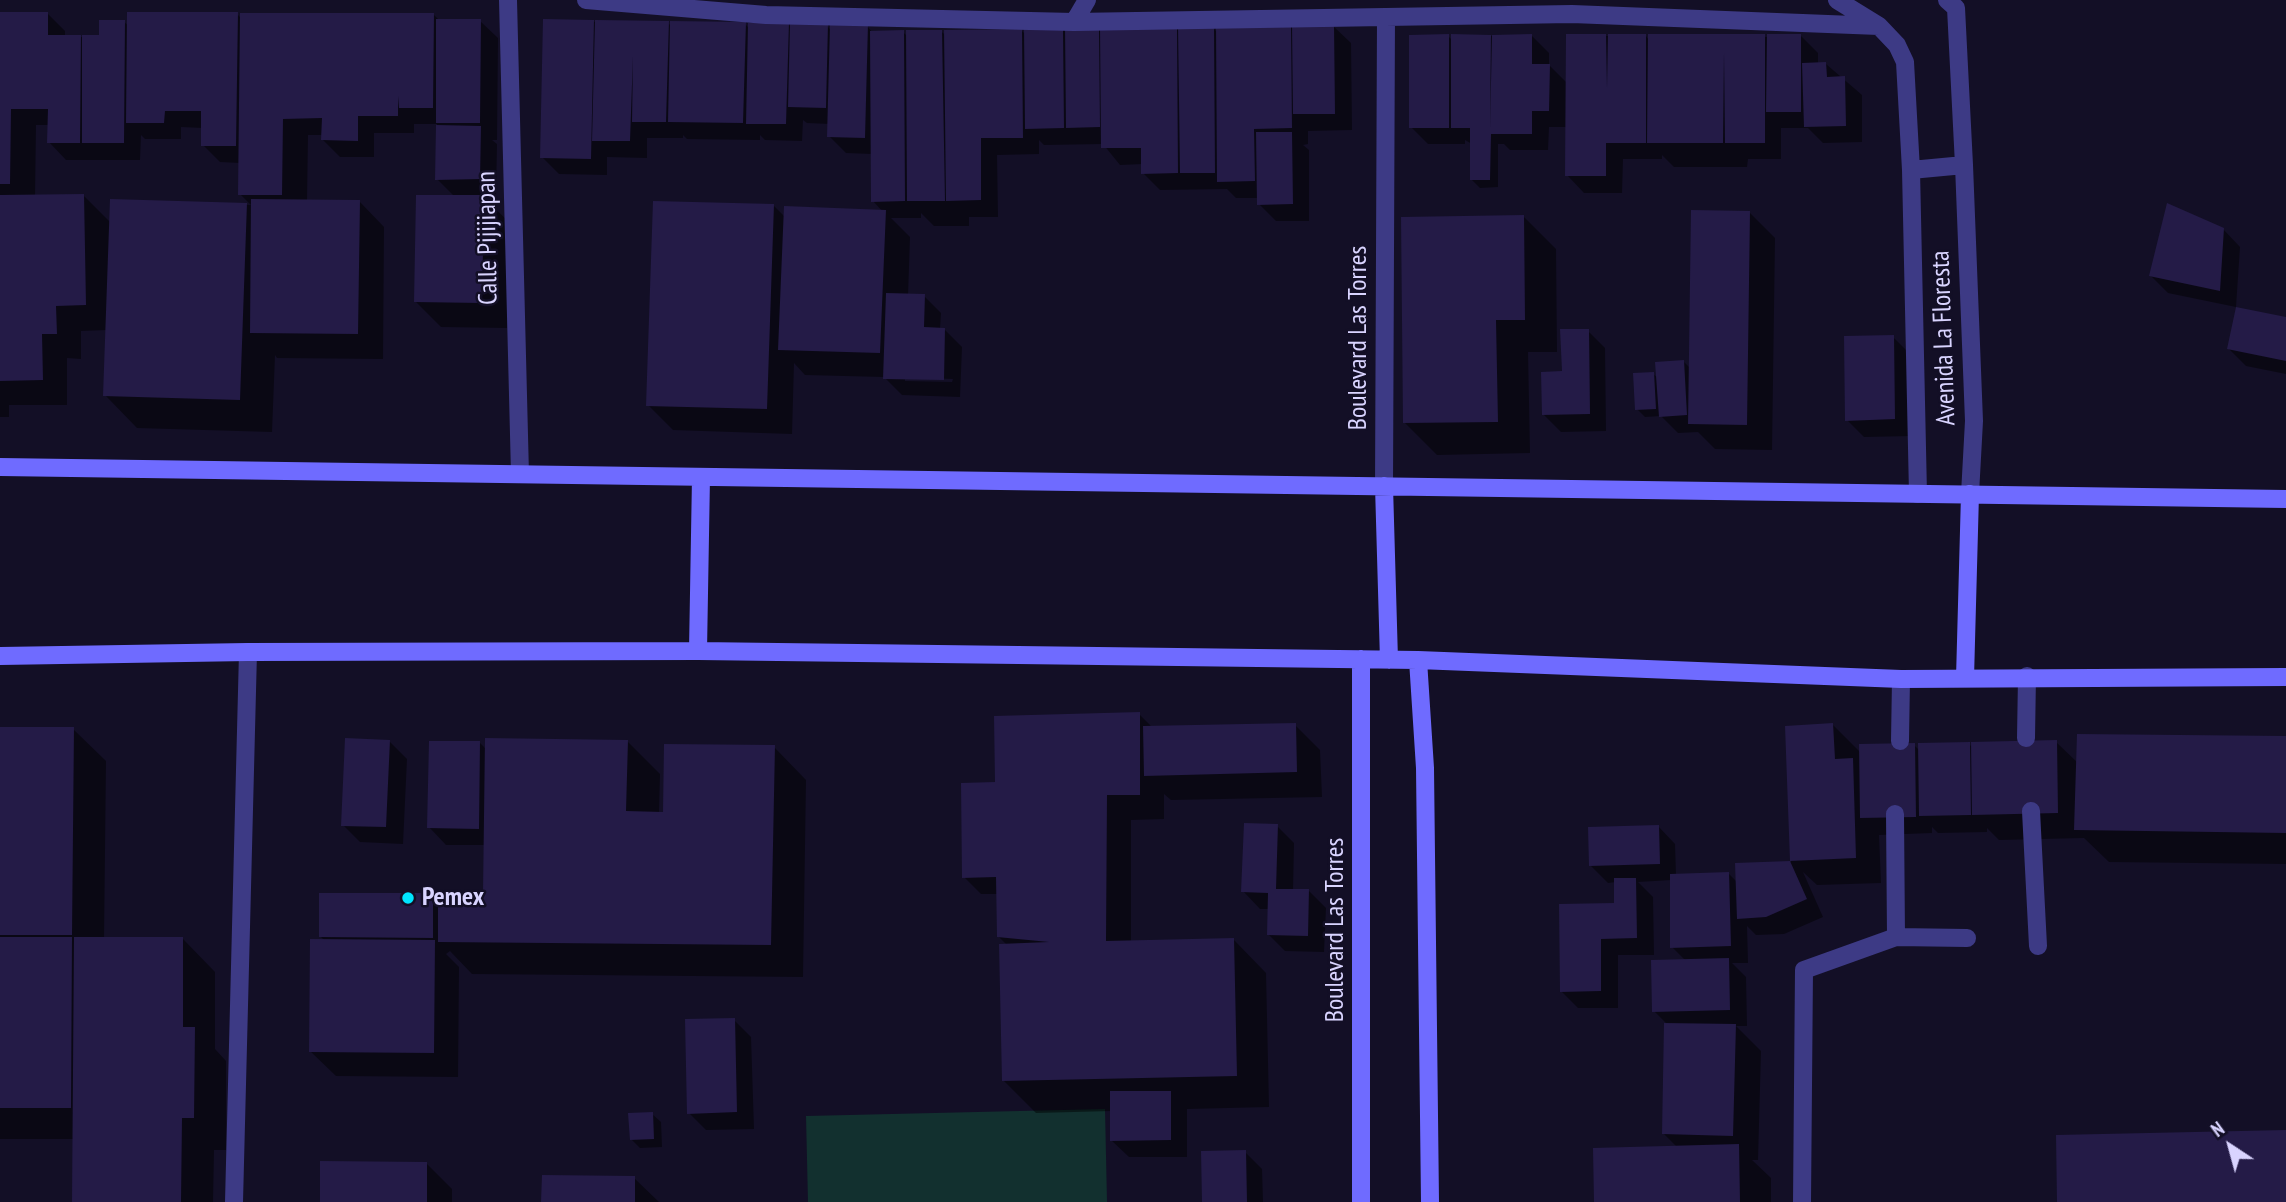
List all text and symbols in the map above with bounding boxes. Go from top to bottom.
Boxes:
street label: Calle Pijijiapan [471,171,505,305]
street label: Boulevard Las Torres [1343,246,1375,430]
street label: Avenida La Floresta [1925,250,1963,426]
street label: Boulevard Las Torres [1320,838,1352,1022]
place label: Pemex [422,882,484,914]
marker: Pemex [400,890,416,906]
north arrow [2195,1111,2265,1181]
text: N [2206,1116,2229,1142]

